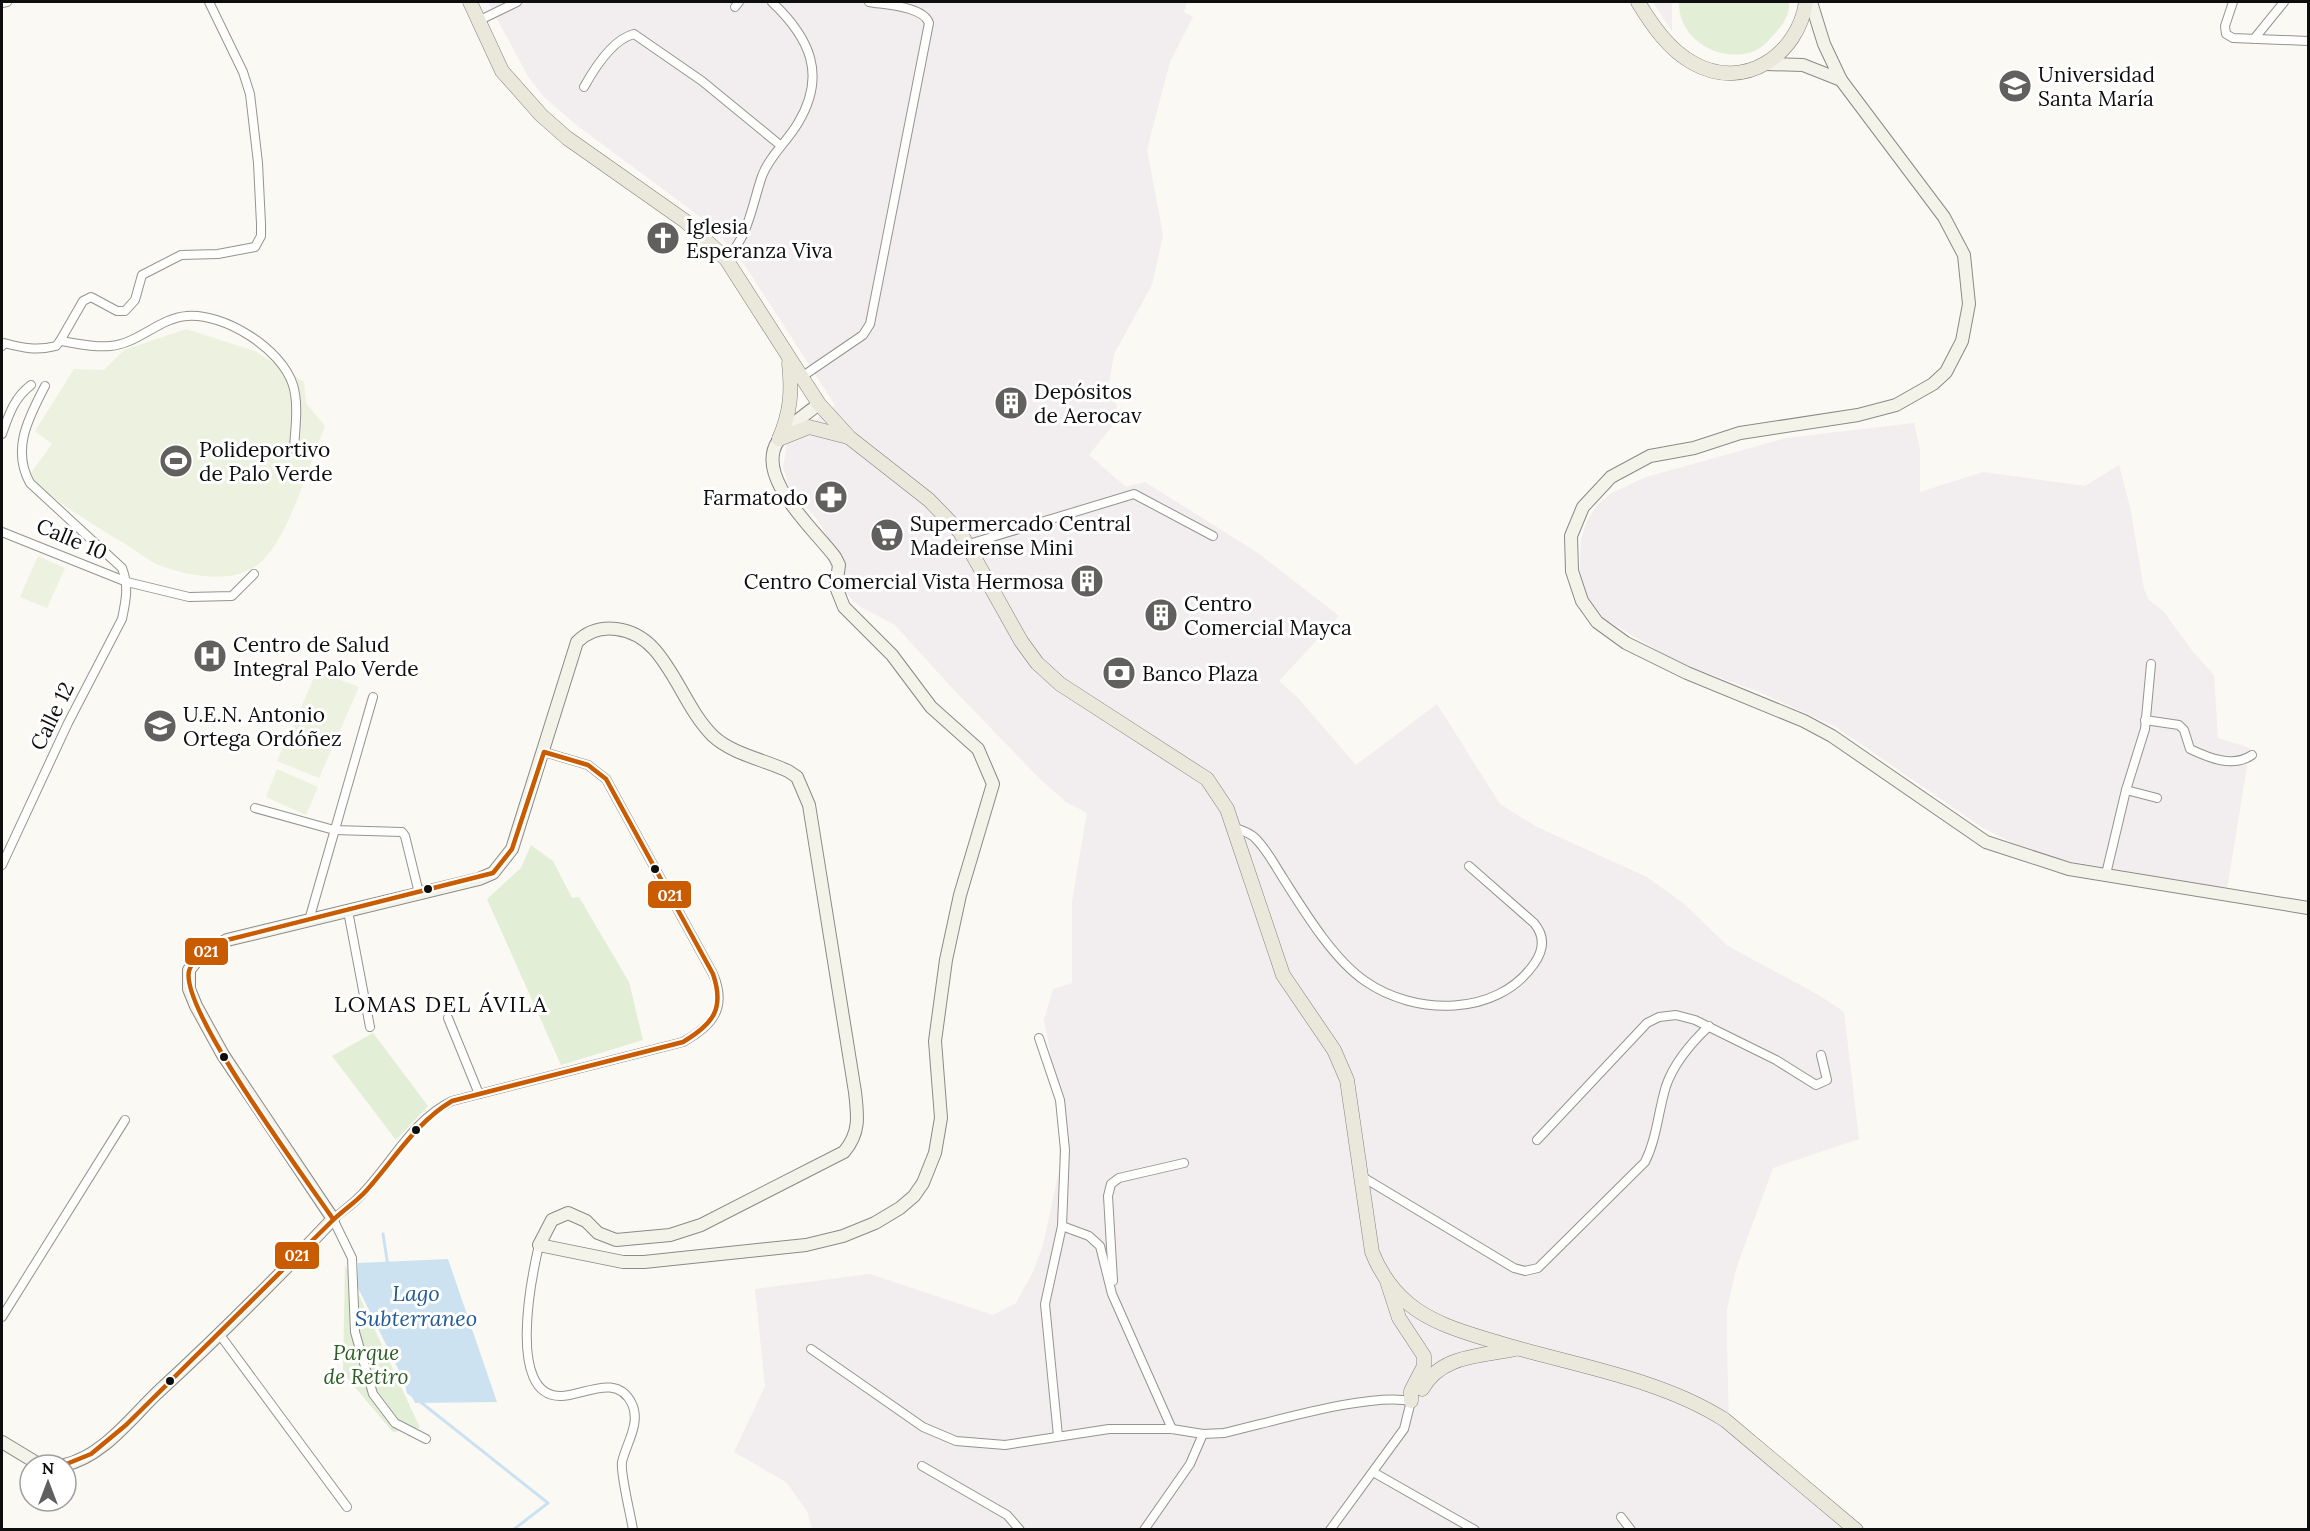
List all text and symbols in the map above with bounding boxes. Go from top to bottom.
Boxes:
place label: Universidad Santa María [2038,61,2155,112]
school or university icon: Universidad Santa María [1997,68,2033,104]
place label: Iglesia Esperanza Viva [686,213,833,264]
church icon: Iglesia Esperanza Viva [645,220,681,256]
place label: Depósitos de Aerocav [1034,378,1142,429]
building icon: Depósitos de Aerocav [993,385,1029,421]
place label: Polideportivo de Palo Verde [199,436,333,487]
sports icon: Polideportivo de Palo Verde [158,443,194,479]
pharmacy icon: Farmatodo [813,479,849,515]
place label: Farmatodo [703,484,808,511]
place label: Supermercado Central Madeirense Mini [910,510,1131,561]
street label: Calle 10 [32,512,112,566]
supermarket icon: Supermercado Central Madeirense Mini [869,517,905,553]
building icon: Centro Comercial Vista Hermosa [1069,563,1105,599]
place label: Centro Comercial Vista Hermosa [744,568,1064,595]
place label: Centro Comercial Mayca [1184,590,1352,641]
building icon: Centro Comercial Mayca [1143,597,1179,633]
place label: Centro de Salud Integral Palo Verde [233,631,419,682]
hospital icon: Centro de Salud Integral Palo Verde [192,638,228,674]
bank icon: Banco Plaza [1101,655,1137,691]
place label: Banco Plaza [1142,660,1258,687]
street label: Calle 12 [24,677,80,755]
place label: U.E.N. Antonio Ortega Ordóñez [183,701,342,752]
school or university icon: U.E.N. Antonio Ortega Ordóñez [142,708,178,744]
unlabelled marker [649,863,661,875]
line badge: 021 [647,880,692,909]
unlabelled marker [422,883,434,895]
text: 021 [657,885,683,905]
line badge: 021 [184,937,229,966]
text: 021 [193,941,219,961]
district label: LOMAS DEL ÁVILA [334,990,548,1018]
unlabelled marker [218,1051,230,1063]
unlabelled marker [410,1124,422,1136]
line badge: 021 [274,1241,320,1270]
text: 021 [284,1245,310,1265]
water label: Lago Subterraneo [355,1279,477,1332]
park label: Parque de Retiro [324,1339,408,1390]
unlabelled marker [164,1375,176,1387]
north arrow [18,1453,78,1513]
text: N [42,1458,54,1478]

